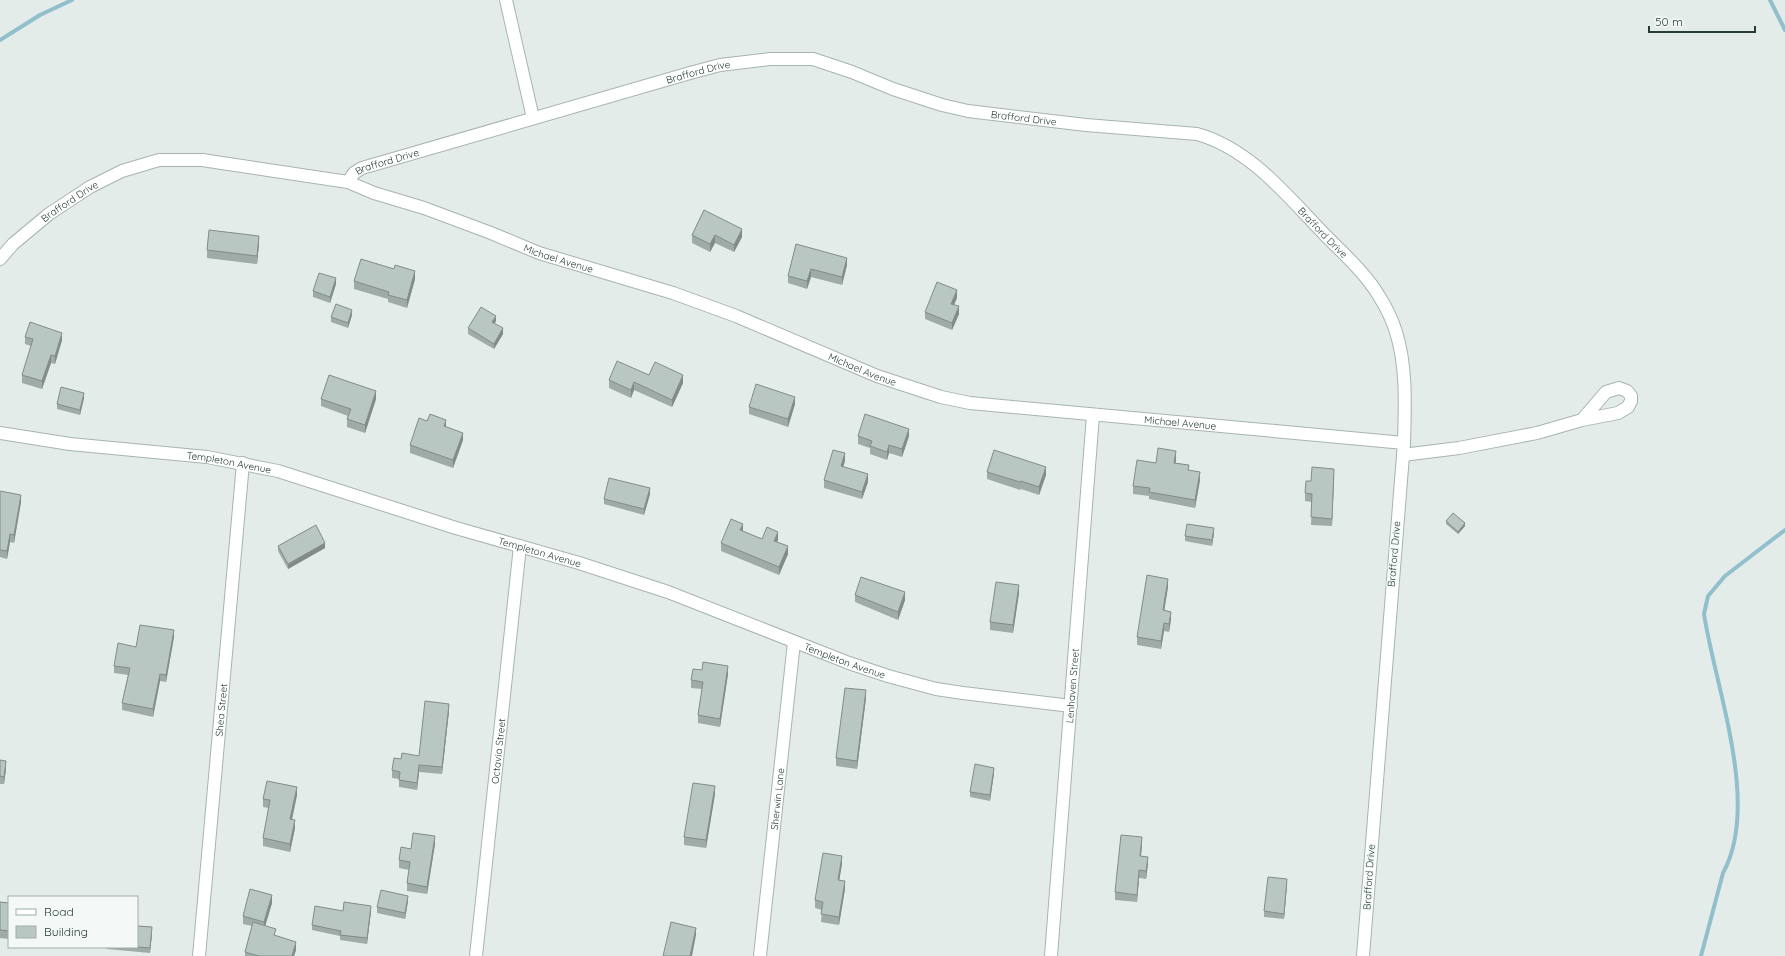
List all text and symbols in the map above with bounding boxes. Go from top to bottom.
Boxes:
scale bar [1649,8,1755,34]
text: 50 m [1655,14,1683,29]
street label: Brafford Drive [664,57,731,86]
street label: Brafford Drive [990,107,1058,128]
street label: Brafford Drive [352,145,421,177]
street label: Brafford Drive [38,177,101,225]
street label: Brafford Drive [1295,204,1351,261]
street label: Michael Avenue [522,241,595,275]
street label: Michael Avenue [827,350,899,389]
street label: Michael Avenue [1144,413,1217,432]
street label: Templeton Avenue [186,449,273,476]
street label: Brafford Drive [1385,520,1403,587]
street label: Templeton Avenue [497,534,583,570]
street label: Templeton Avenue [802,640,888,681]
street label: Lenhaven Street [1063,647,1081,724]
street label: Shea Street [212,682,230,737]
street label: Octavia Street [488,717,508,785]
street label: Sherwin Lane [767,767,787,831]
street label: Brafford Drive [1360,843,1378,910]
legend [8,896,138,948]
text: Road [44,904,74,919]
text: Building [44,924,88,939]

